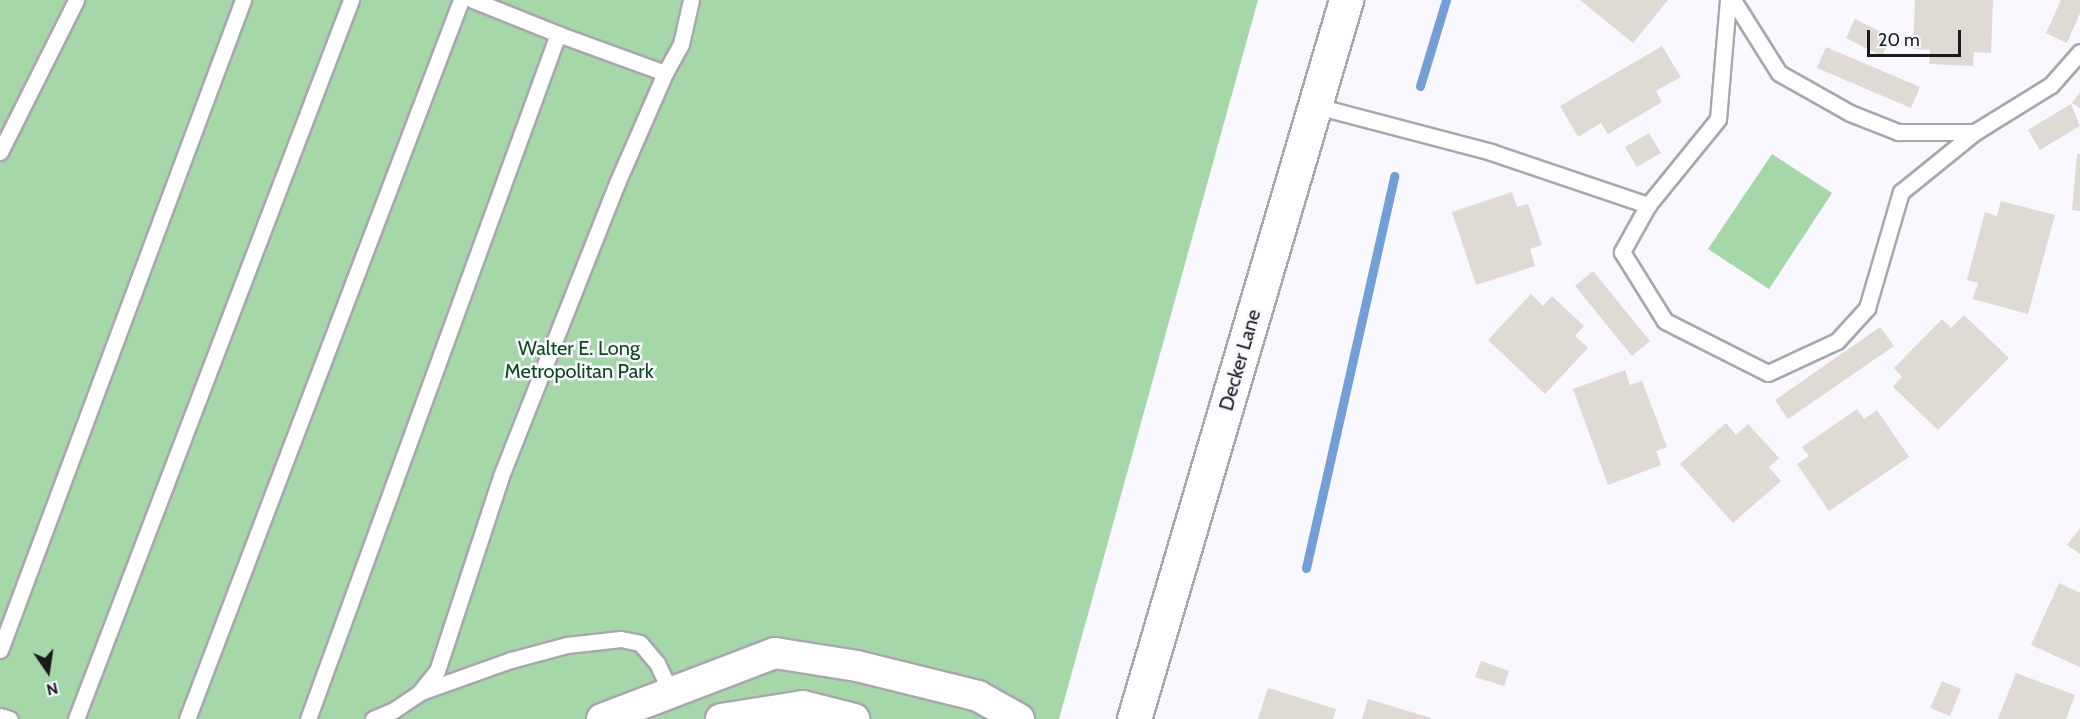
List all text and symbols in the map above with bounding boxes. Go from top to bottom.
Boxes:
scale bar [1870,18,1964,56]
text: 20 m [1878,29,1920,51]
street label: Decker Lane [1214,307,1266,413]
park label: Walter E. Long Metropolitan Park [504,336,654,383]
north arrow [18,641,78,701]
text: N [45,678,60,700]

